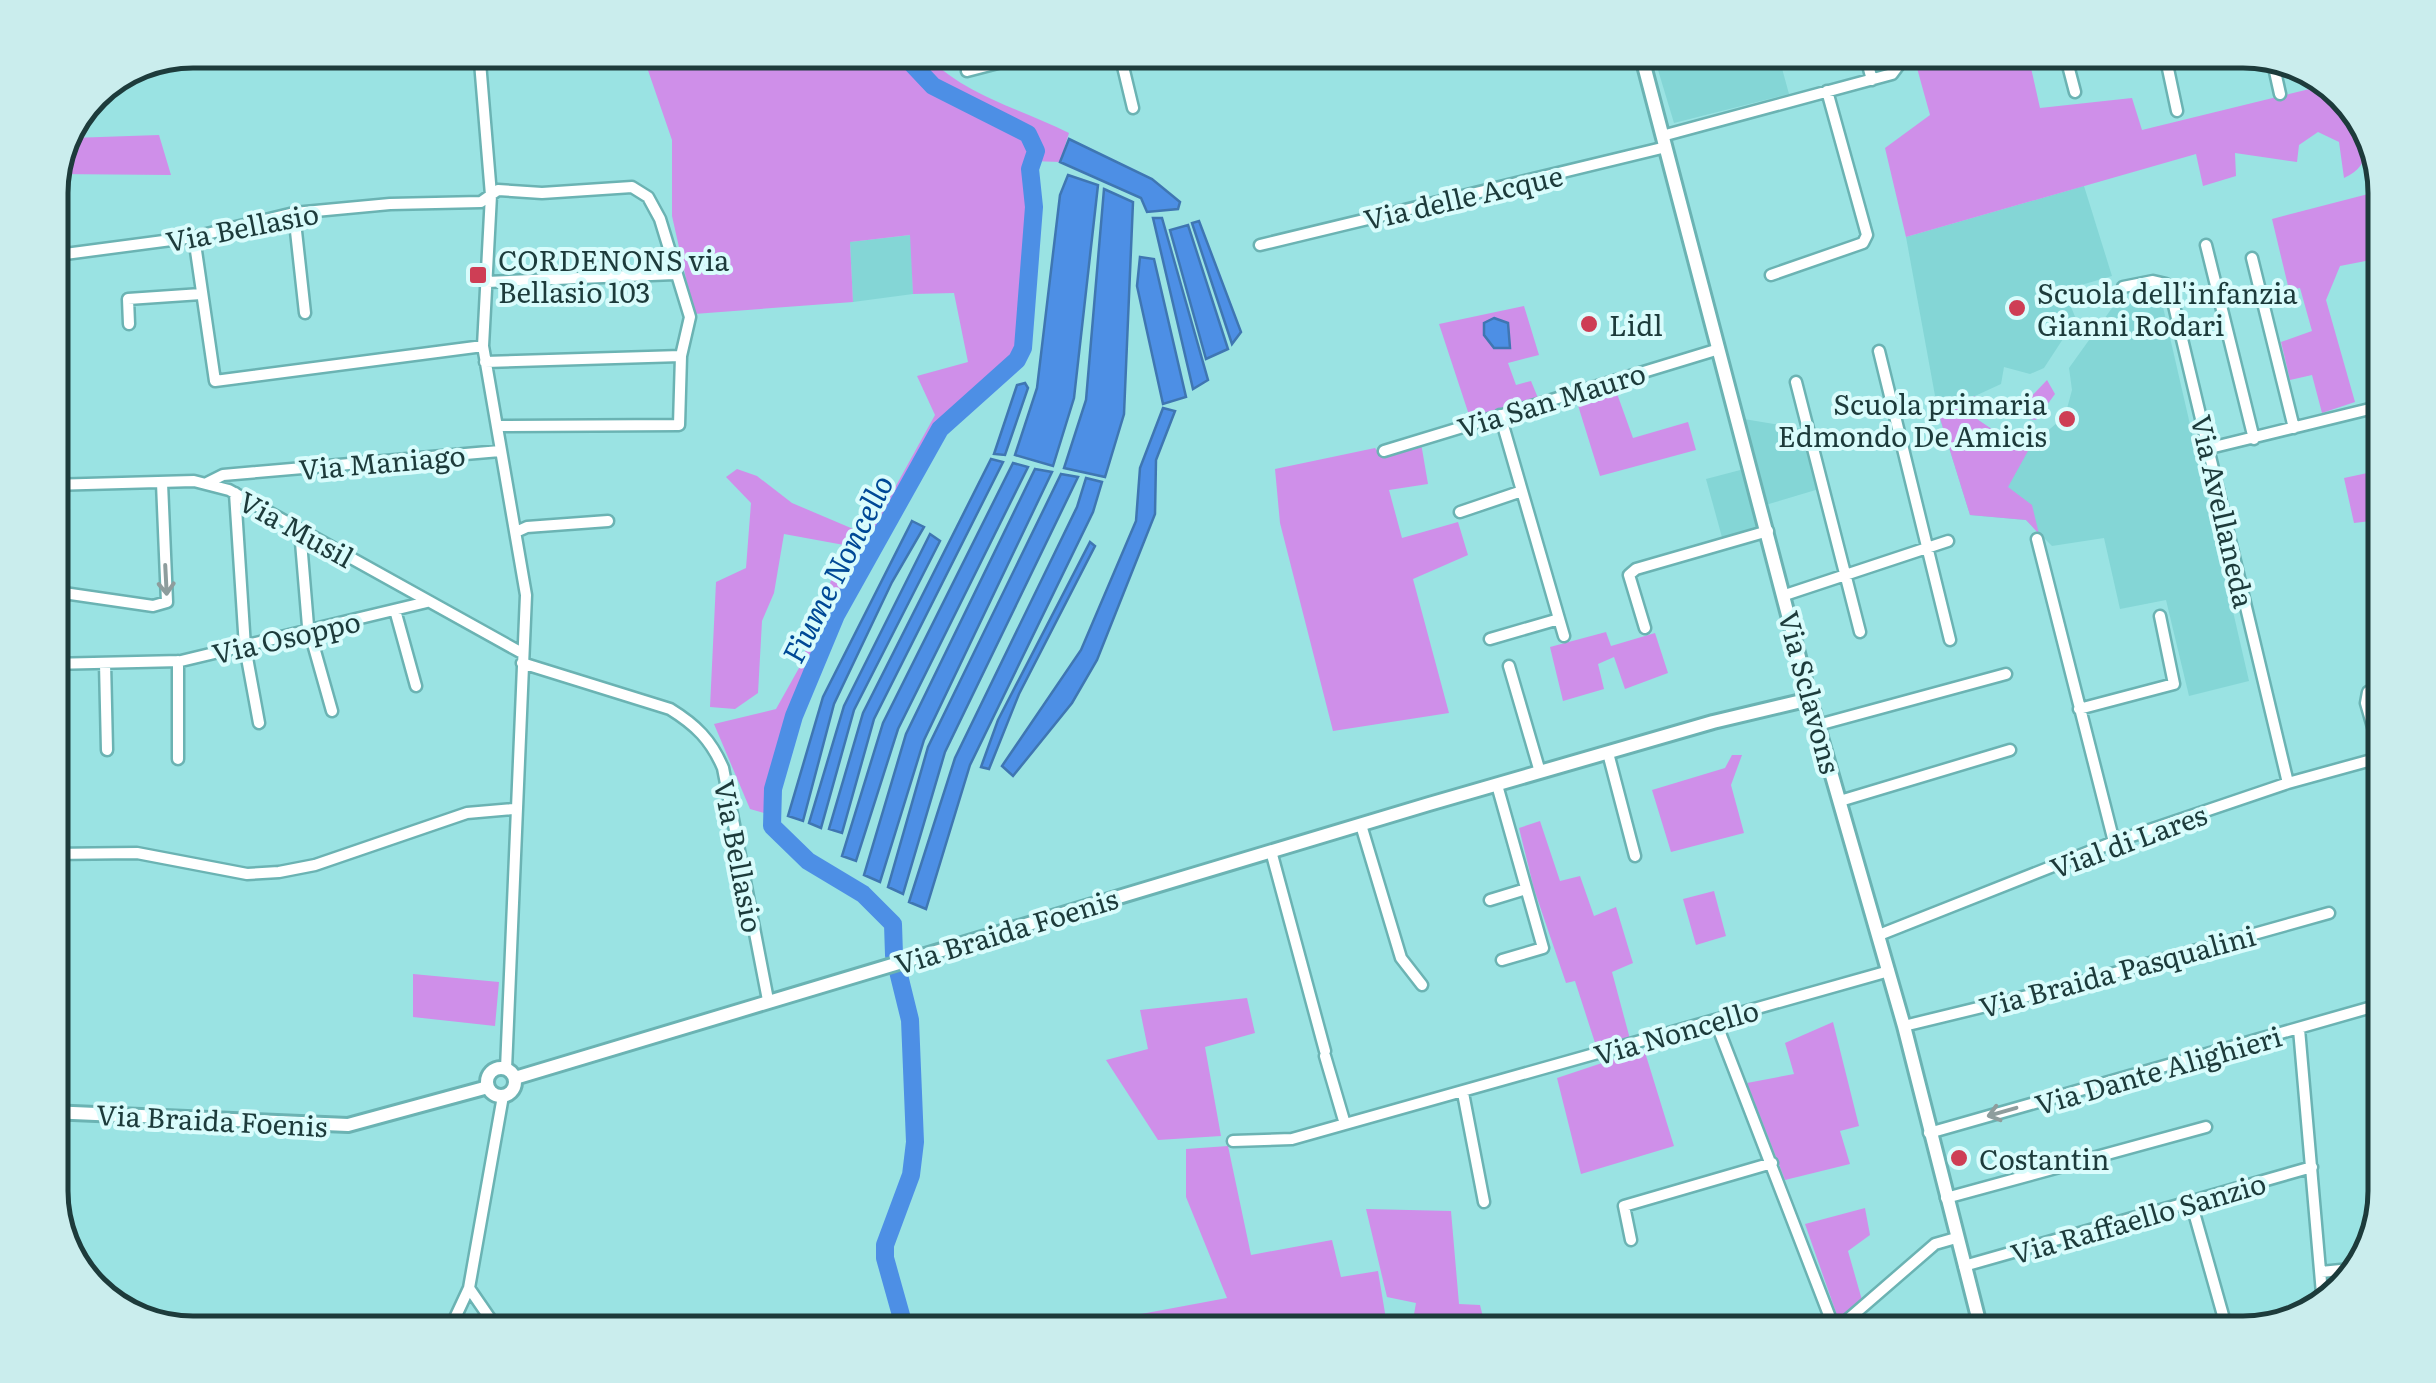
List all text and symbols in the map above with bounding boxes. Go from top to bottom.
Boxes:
street label: Via delle Acque [1359,153,1567,239]
street label: Via Bellasio [162,191,322,261]
place label: CORDENONS via Bellasio 103 [498,238,729,312]
marker: CORDENONS via Bellasio 103 [467,264,489,286]
place label: Scuola dell'infanzia Gianni Rodari [2037,271,2298,345]
marker: Scuola dell'infanzia Gianni Rodari [2006,297,2028,319]
place label: Lidl [1609,303,1663,345]
marker: Lidl [1578,313,1600,335]
street label: Via San Mauro [1452,350,1650,448]
place label: Scuola primaria Edmondo De Amicis [1778,382,2047,456]
marker: Scuola primaria Edmondo De Amicis [2056,408,2078,430]
street label: Via Avellaneda [2181,410,2267,612]
street label: Via Maniago [297,433,467,489]
water label: Fiume Noncello [770,466,902,670]
street label: Via Musil [232,479,362,577]
one-way arrow [157,564,176,596]
street label: Via Osoppo [208,599,364,673]
street label: Via Sclavons [1769,606,1853,778]
street label: Via Bellasio [705,776,775,936]
street label: Vial di Lares [2044,792,2212,888]
street label: Via Braida Foenis [889,876,1123,984]
street label: Via Braida Pasqualini [1974,913,2260,1027]
street label: Via Noncello [1589,987,1763,1075]
street label: Via Dante Alighieri [2030,1014,2286,1124]
street label: Via Braida Foenis [95,1092,329,1146]
one-way arrow [1987,1104,2019,1122]
place label: Costantin [1979,1137,2110,1179]
marker: Costantin [1948,1147,1970,1169]
street label: Via Raffaello Sanzio [2005,1160,2271,1274]

